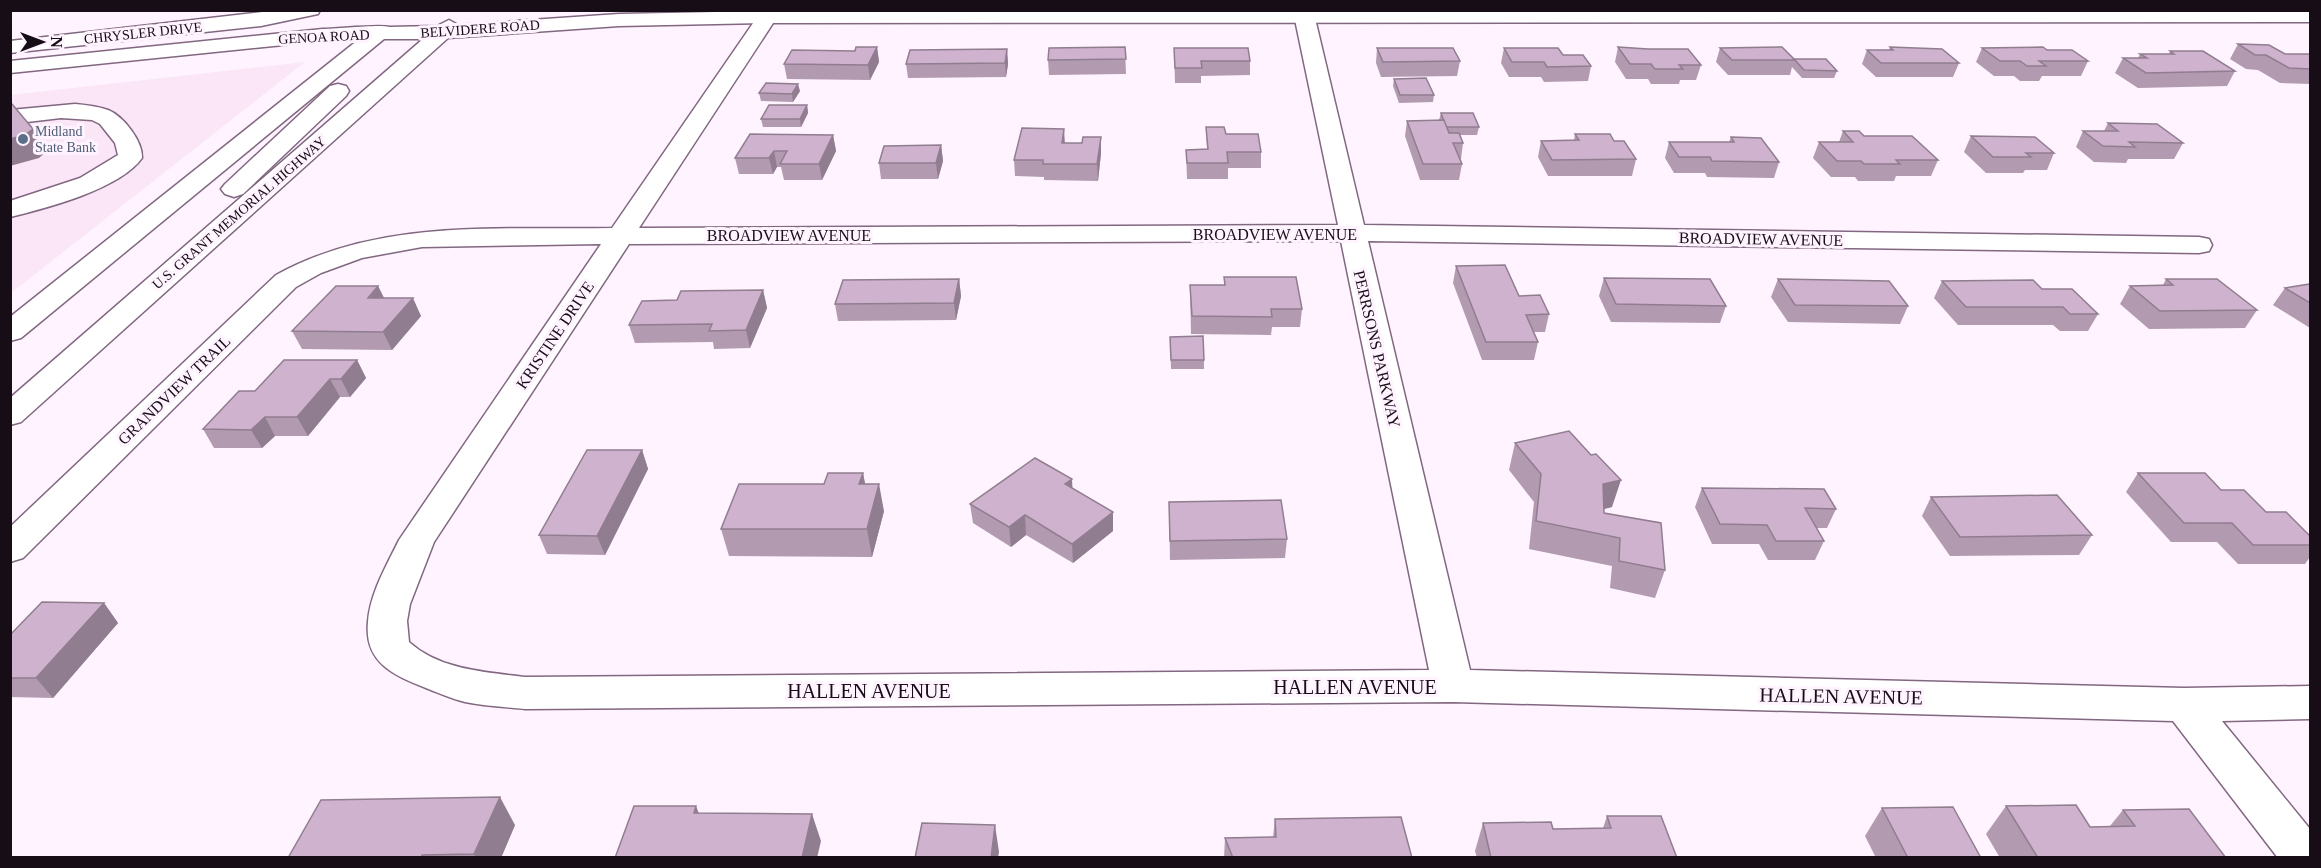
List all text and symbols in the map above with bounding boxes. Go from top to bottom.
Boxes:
north arrow [12,12,72,72]
street label: BELVIDERE ROAD [420,17,540,41]
street label: CHRYSLER DRIVE [83,19,203,47]
street label: GENOA ROAD [278,27,370,47]
text: N [48,36,65,48]
place label: Midland State Bank [35,124,96,155]
marker: Midland State Bank [16,132,30,146]
street label: U.S. GRANT MEMORIAL HIGHWAY [149,134,329,292]
street label: BROADVIEW AVENUE [1193,226,1357,243]
street label: BROADVIEW AVENUE [707,227,871,244]
street label: BROADVIEW AVENUE [1679,229,1843,249]
street label: PERRSONS PARKWAY [1351,269,1404,430]
street label: KRISTINE DRIVE [513,278,597,392]
street label: GRANDVIEW TRAIL [114,332,234,448]
street label: HALLEN AVENUE [1273,676,1437,698]
street label: HALLEN AVENUE [787,680,951,702]
street label: HALLEN AVENUE [1759,684,1923,708]

